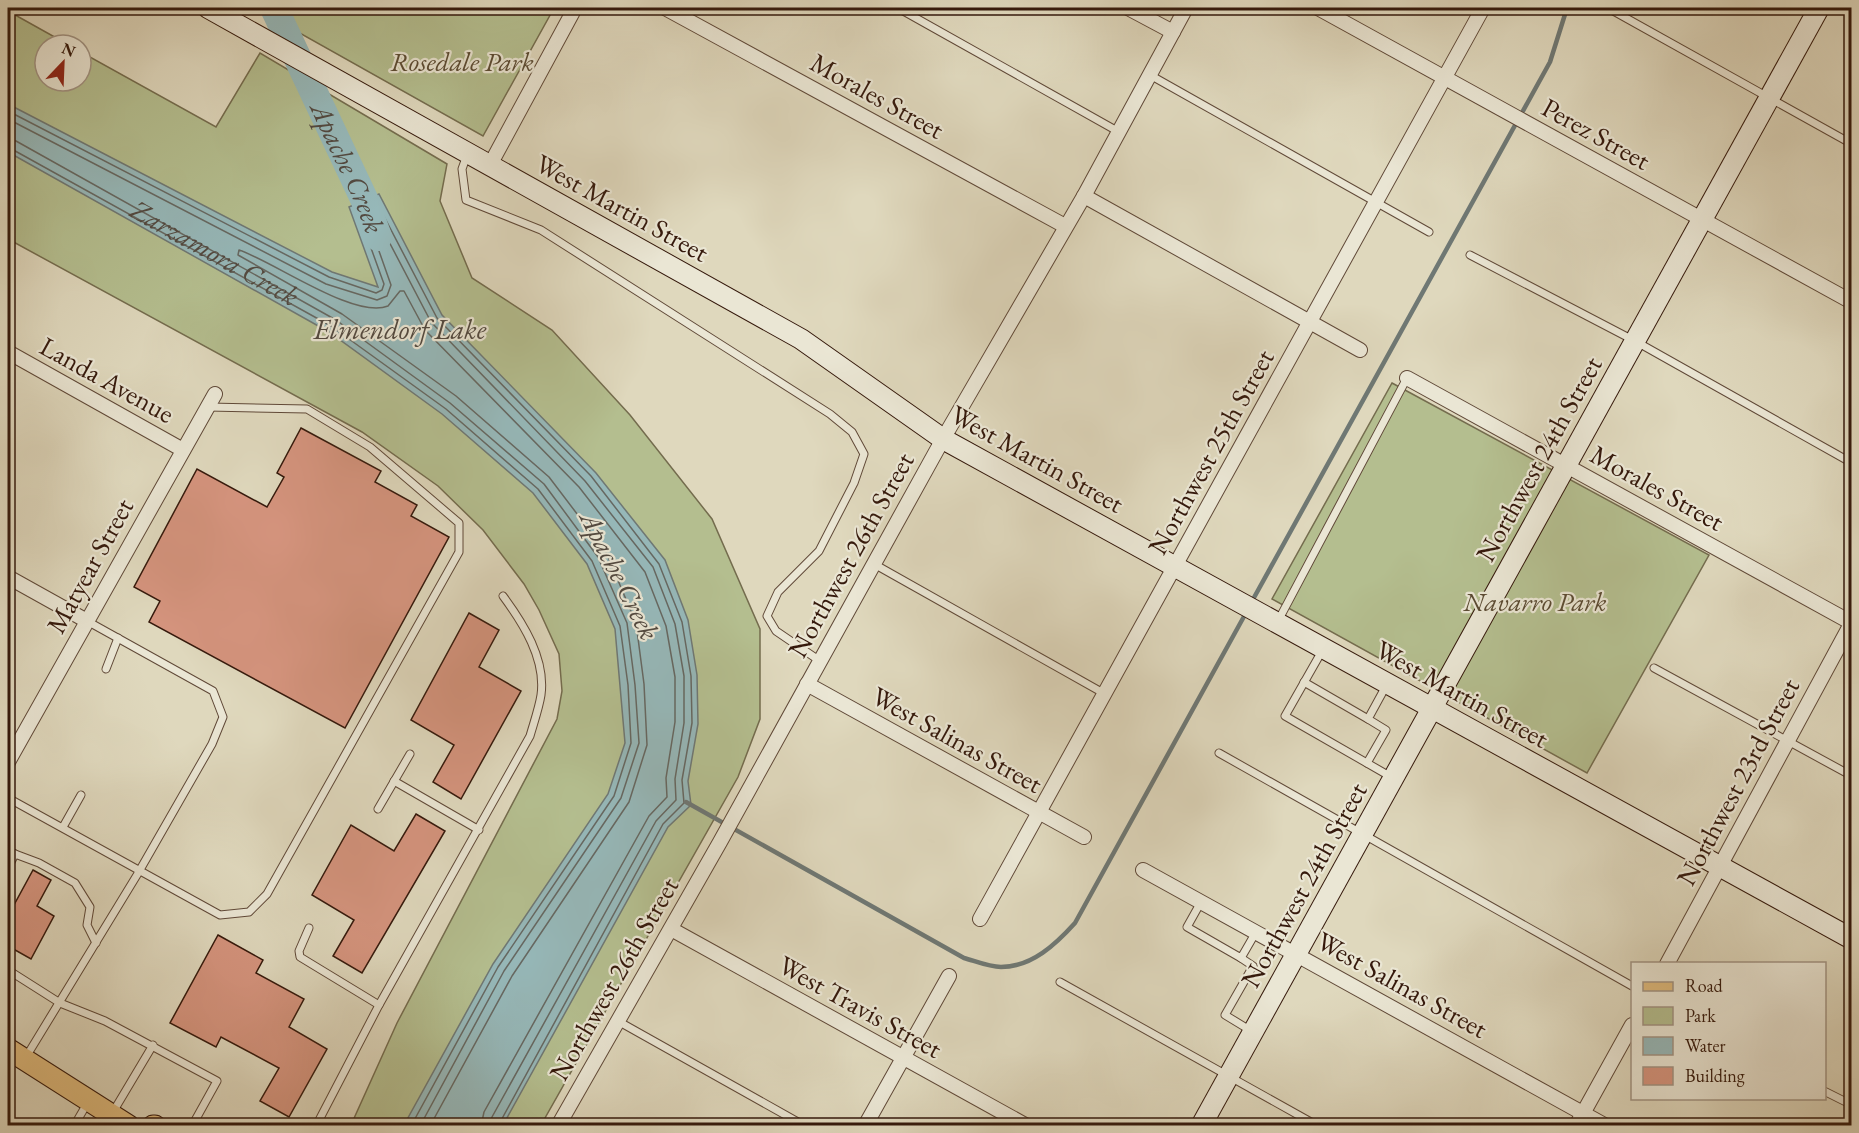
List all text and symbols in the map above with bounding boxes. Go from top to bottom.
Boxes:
north arrow [33,33,93,93]
text: N [59,37,79,62]
park label: Rosedale Park [390,44,534,79]
street label: Morales Street [804,45,951,147]
street label: Perez Street [1536,90,1657,178]
water label: Apache Creek [302,94,393,238]
street label: West Martin Street [529,146,715,270]
water label: Zarzamora Creek [124,190,306,314]
water label: Elmendorf Lake [313,311,487,347]
street label: Landa Avenue [34,328,181,431]
street label: Northwest 25th Street [1140,342,1282,561]
street label: Northwest 24th Street [1468,349,1610,568]
street label: West Martin Street [944,397,1130,521]
street label: Morales Street [1584,437,1731,539]
street label: Northwest 26th Street [780,445,922,664]
street label: Matyear Street [38,492,141,640]
water label: Apache Creek [571,502,668,646]
park label: Navarro Park [1462,584,1607,619]
street label: West Martin Street [1369,632,1555,756]
street label: Northwest 23rd Street [1668,672,1807,891]
street label: West Salinas Street [866,678,1049,801]
street label: Northwest 24th Street [1233,775,1375,994]
street label: Northwest 26th Street [541,870,686,1087]
street label: West Salinas Street [1311,923,1494,1046]
street label: West Travis Street [772,947,949,1066]
legend [1631,962,1826,1100]
text: Road [1685,974,1724,997]
text: Park [1685,1004,1716,1027]
text: Water [1685,1034,1726,1057]
text: Building [1685,1064,1745,1087]

